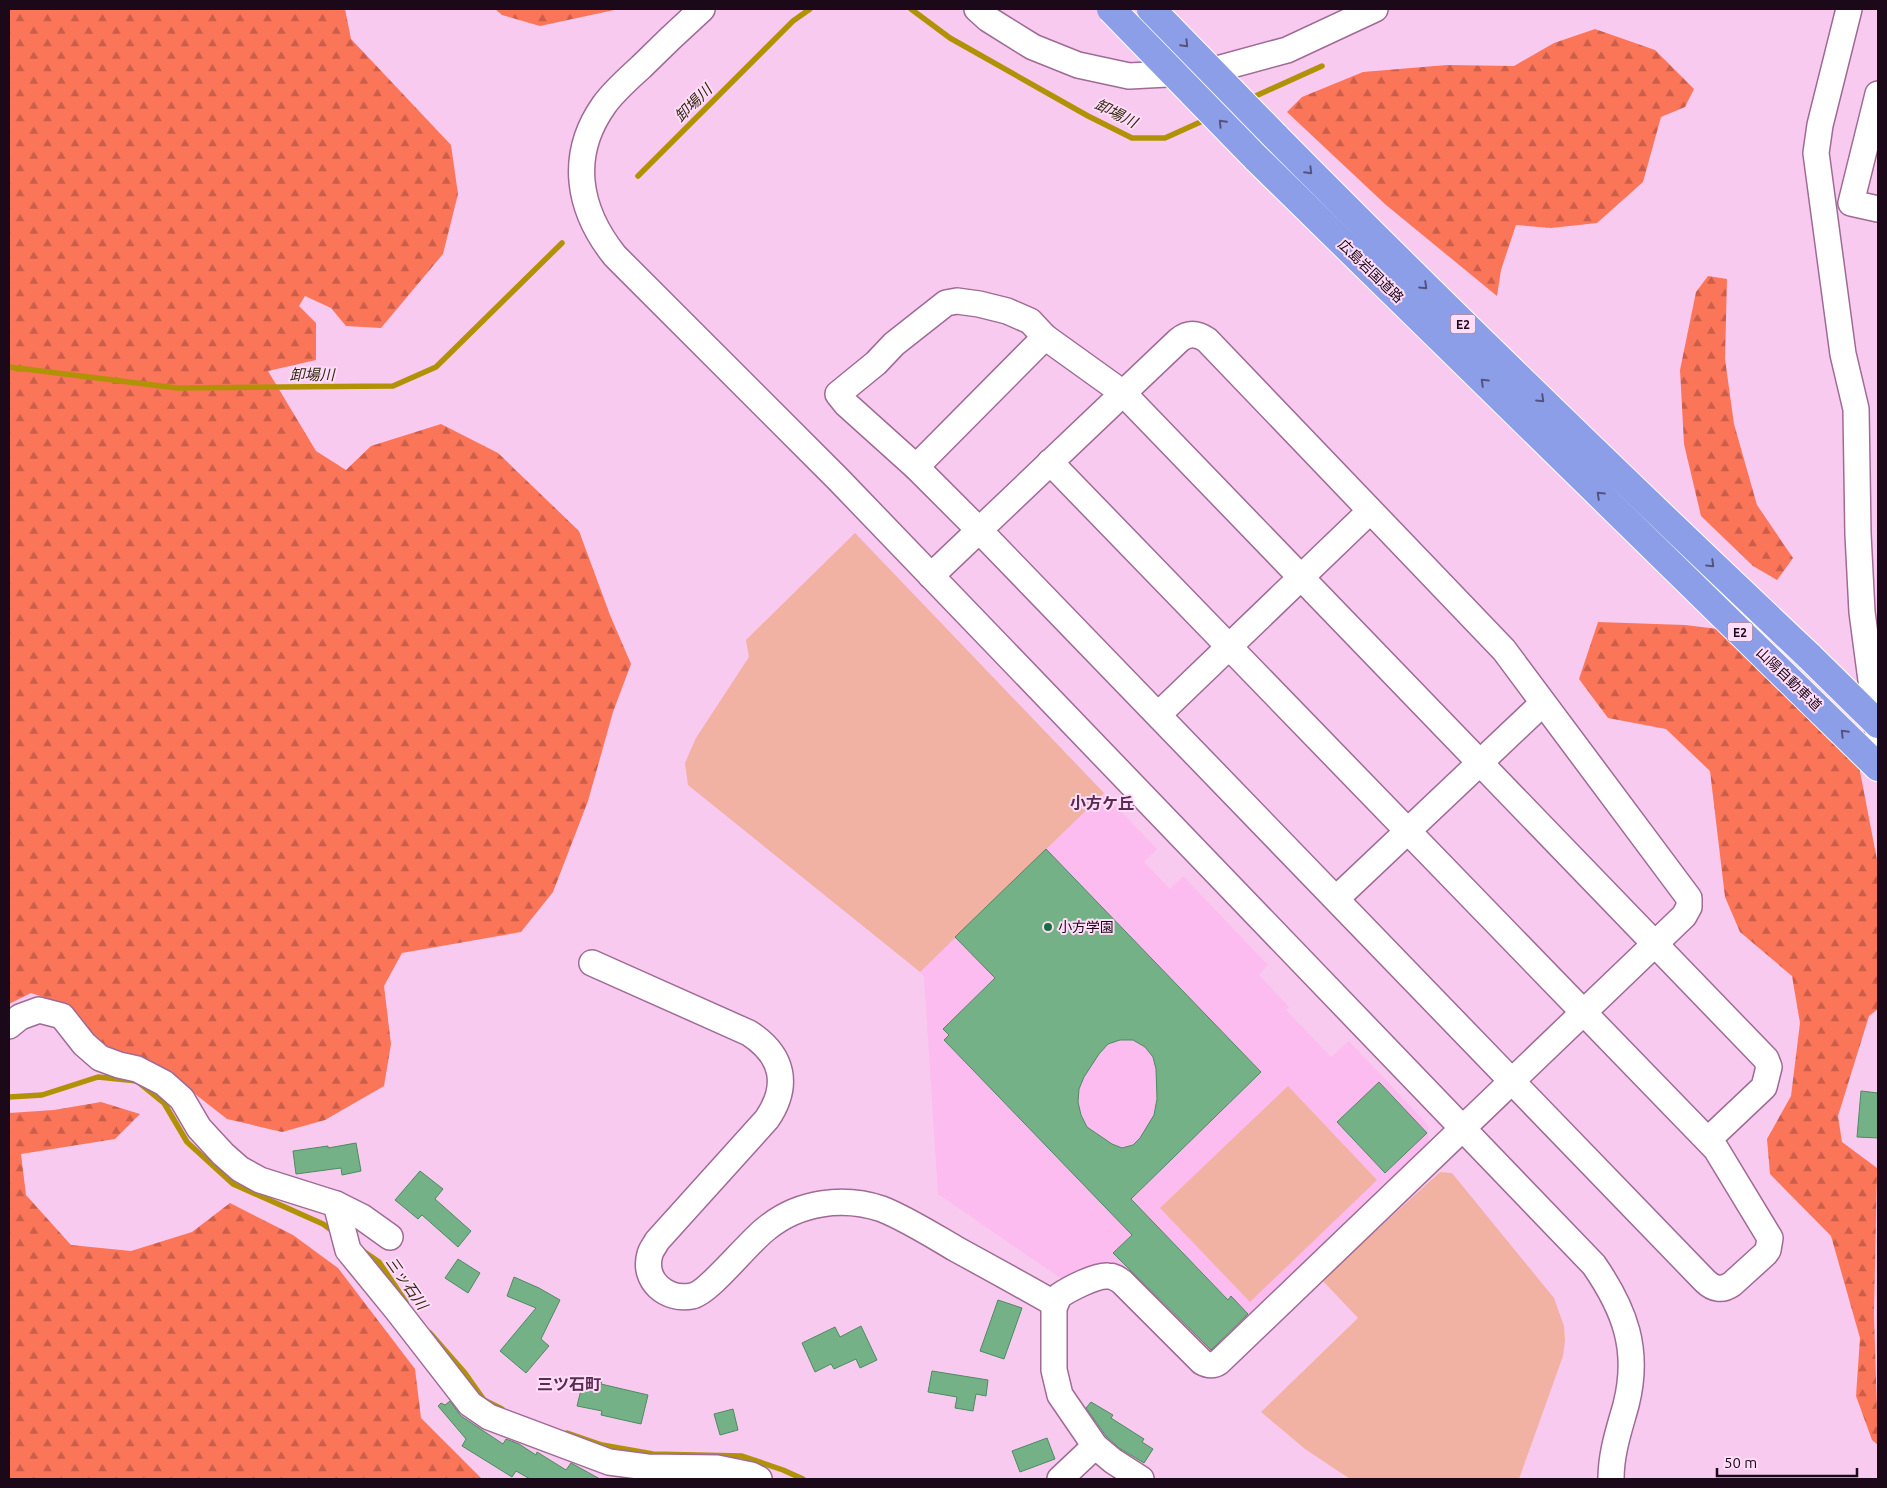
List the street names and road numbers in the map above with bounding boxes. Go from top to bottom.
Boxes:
street label: 広島岩国道路 [1335,236,1407,306]
road number: E2 [1450,314,1476,334]
road number: E2 [1728,622,1752,642]
street label: 山陽自動車道 [1753,644,1825,714]

